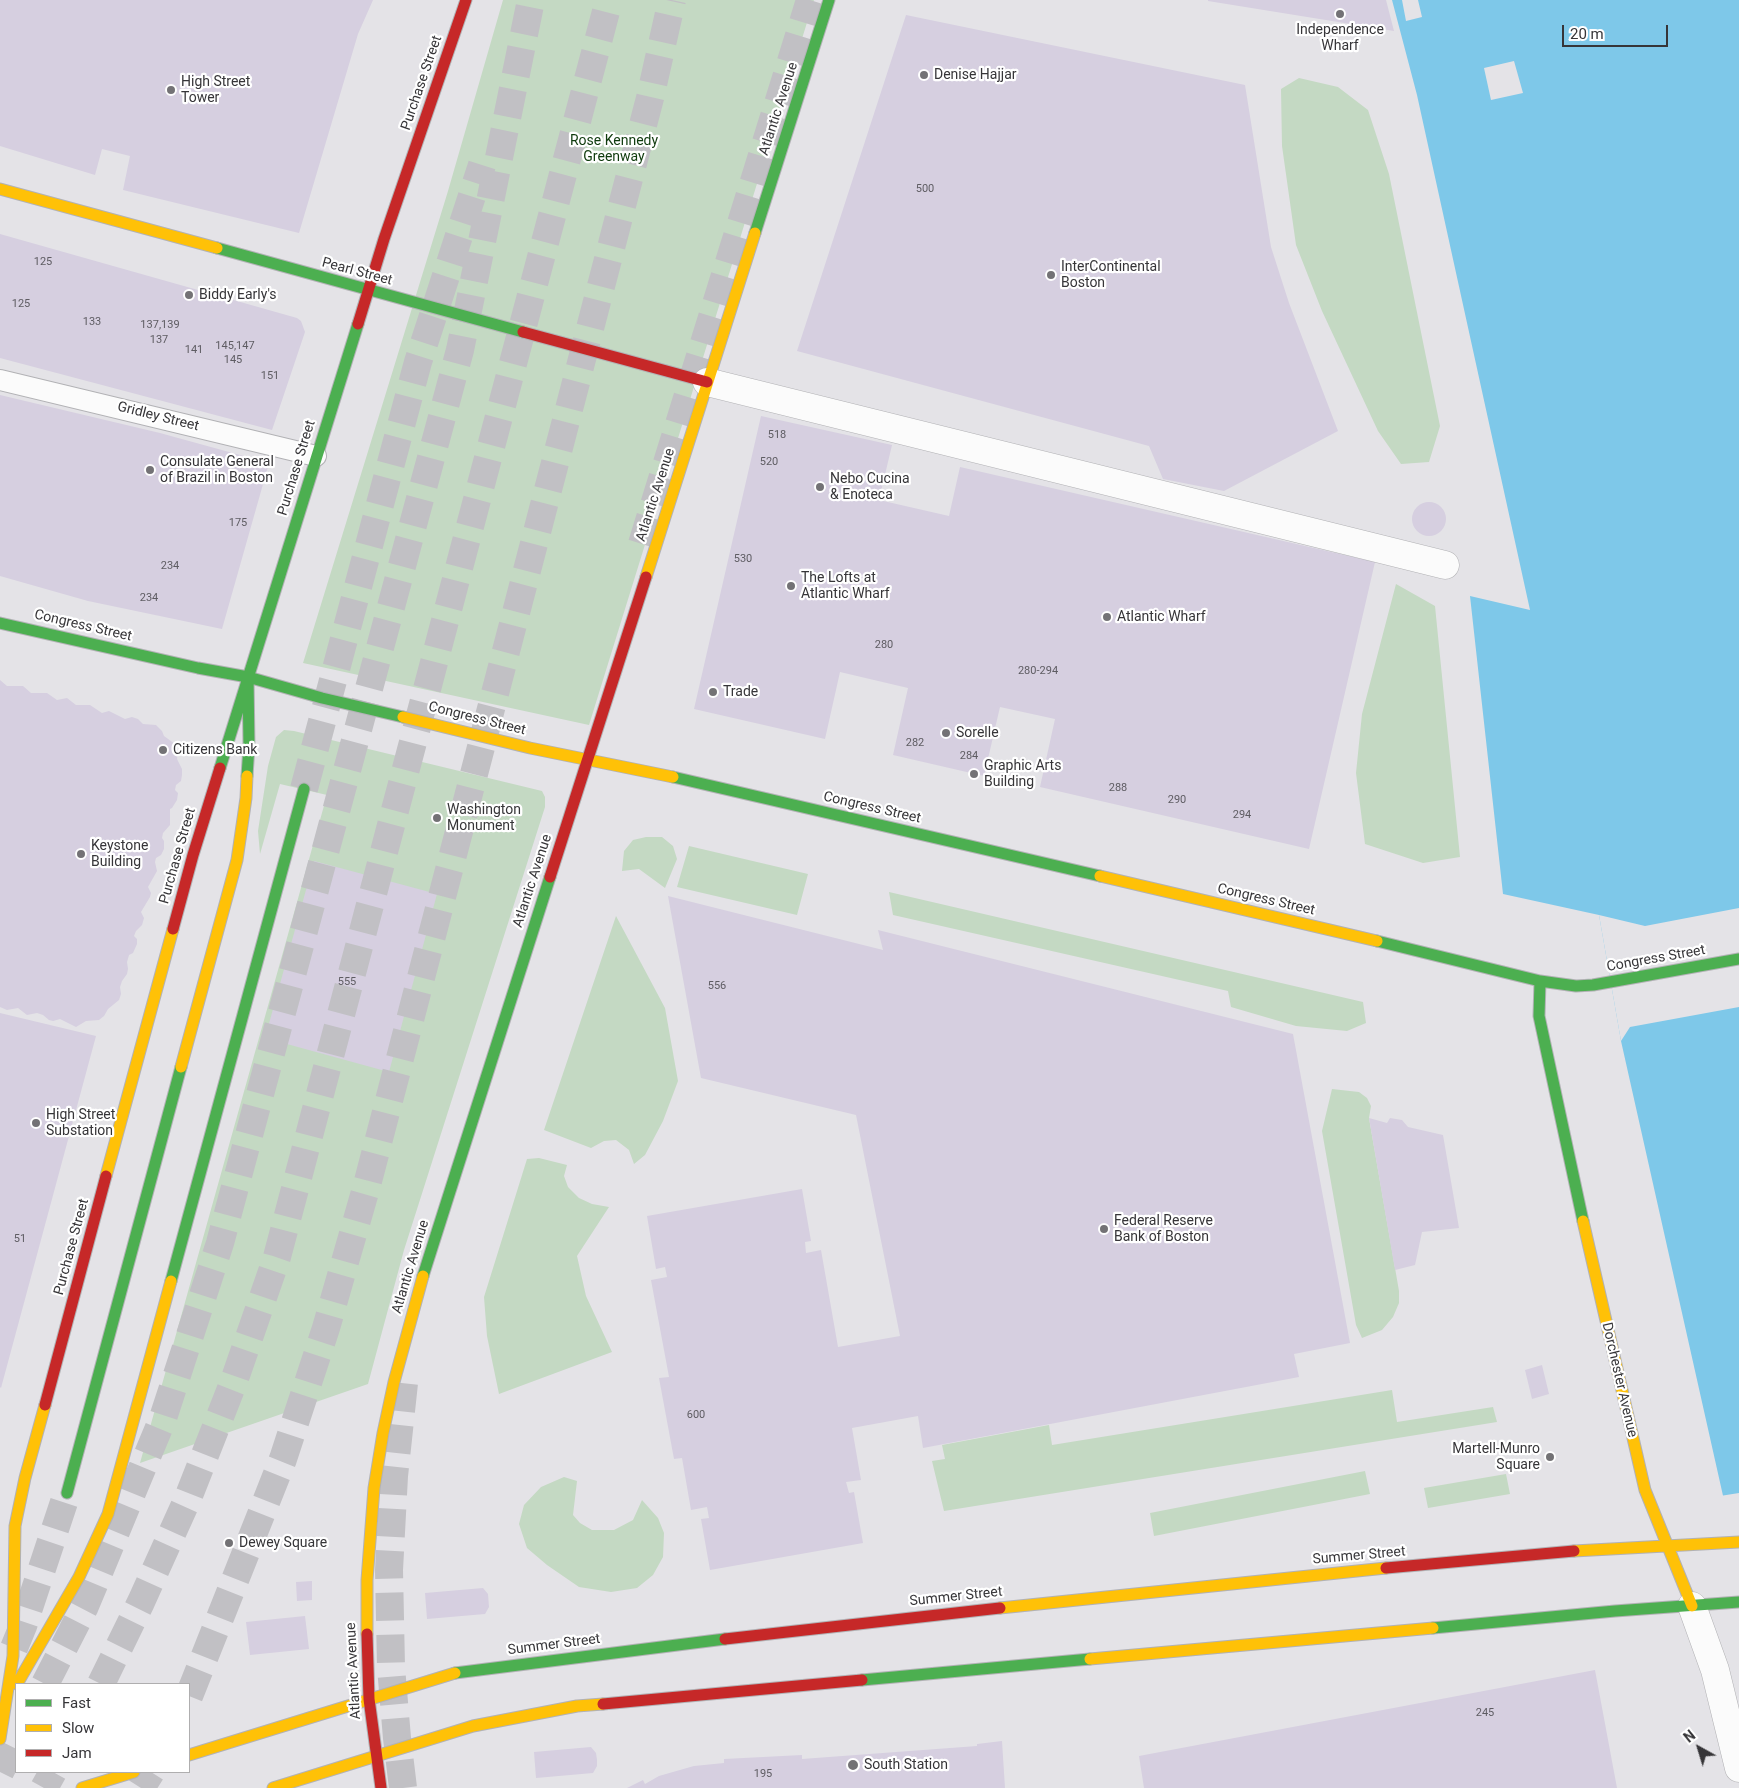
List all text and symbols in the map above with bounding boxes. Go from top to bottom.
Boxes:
marker: Independence Wharf [1334,8,1346,20]
scale bar [1564,15,1670,47]
place label: Independence Wharf [1296,22,1384,54]
text: 20 m [1570,25,1604,43]
street label: Purchase Street [398,34,446,132]
street label: Atlantic Avenue [756,60,802,158]
place label: Denise Hajjar [934,67,1017,83]
marker: Denise Hajjar [918,69,930,81]
place label: High Street Tower [181,74,250,106]
marker: High Street Tower [165,84,177,96]
park label: Rose Kennedy Greenway [570,133,658,166]
house number: 500 [916,182,934,196]
house number: 125 [34,255,52,269]
street label: Pearl Street [320,255,394,289]
place label: InterContinental Boston [1061,259,1161,292]
marker: InterContinental Boston [1045,269,1057,281]
place label: Biddy Early's [199,287,277,303]
marker: Biddy Early's [183,289,195,301]
house number: 125 [12,297,30,311]
house number: 133 [83,315,101,329]
house number: 137,139 [140,318,180,332]
house number: 137 [150,333,168,347]
house number: 145,147 [215,339,255,353]
house number: 141 [185,343,203,357]
house number: 145 [224,353,242,367]
house number: 151 [261,369,279,383]
street label: Gridley Street [116,399,200,435]
street label: Purchase Street [275,418,319,518]
house number: 518 [768,428,786,442]
street label: Atlantic Avenue [633,446,679,544]
place label: Consulate General of Brazil in Boston [160,454,274,487]
house number: 520 [760,455,778,469]
marker: Consulate General of Brazil in Boston [144,464,156,476]
place label: Nebo Cucina & Enoteca [830,471,910,504]
marker: Nebo Cucina & Enoteca [814,481,826,493]
house number: 175 [229,516,247,530]
house number: 530 [734,552,752,566]
house number: 234 [161,559,179,573]
place label: The Lofts at Atlantic Wharf [801,570,890,602]
marker: The Lofts at Atlantic Wharf [785,580,797,592]
house number: 234 [140,591,158,605]
street label: Congress Street [33,607,133,645]
place label: Atlantic Wharf [1117,609,1206,625]
marker: Atlantic Wharf [1101,611,1113,623]
house number: 280 [875,638,893,652]
house number: 280-294 [1018,664,1058,678]
place label: Trade [723,684,758,700]
marker: Trade [707,686,719,698]
street label: Congress Street [427,699,527,739]
place label: Sorelle [956,725,999,741]
marker: Sorelle [940,727,952,739]
house number: 282 [906,736,924,750]
place label: Citizens Bank [173,742,257,758]
marker: Citizens Bank [157,744,169,756]
house number: 284 [960,749,978,763]
place label: Graphic Arts Building [984,758,1061,790]
marker: Graphic Arts Building [968,768,980,780]
house number: 288 [1109,781,1127,795]
street label: Congress Street [822,789,922,827]
house number: 290 [1168,793,1186,807]
place label: Washington Monument [447,802,521,834]
street label: Purchase Street [156,806,200,906]
house number: 294 [1233,808,1251,822]
marker: Washington Monument [431,812,443,824]
street label: Atlantic Avenue [510,832,556,930]
place label: Keystone Building [91,838,148,870]
marker: Keystone Building [75,848,87,860]
street label: Congress Street [1216,881,1316,919]
street label: Congress Street [1606,942,1706,976]
house number: 555 [338,975,356,989]
house number: 556 [708,979,726,993]
place label: High Street Substation [46,1107,115,1140]
marker: High Street Substation [30,1117,42,1129]
street label: Purchase Street [51,1197,93,1297]
place label: Federal Reserve Bank of Boston [1114,1213,1213,1246]
street label: Atlantic Avenue [389,1218,433,1316]
marker: Federal Reserve Bank of Boston [1098,1223,1110,1235]
house number: 51 [14,1232,26,1246]
street label: Dorchester Avenue [1598,1321,1640,1439]
house number: 600 [687,1408,705,1422]
place label: Martell-Munro Square [1452,1441,1540,1474]
marker: Martell-Munro Square [1544,1451,1556,1463]
place label: Dewey Square [239,1535,327,1551]
marker: Dewey Square [223,1537,235,1549]
street label: Summer Street [1312,1544,1406,1568]
street label: Summer Street [909,1584,1003,1610]
street label: Atlantic Avenue [343,1622,365,1720]
street label: Summer Street [507,1631,601,1659]
legend [15,1683,190,1773]
text: Fast [62,1694,91,1712]
house number: 245 [1476,1706,1494,1720]
text: Slow [62,1719,94,1737]
north arrow [1674,1723,1724,1773]
text: N [1681,1727,1698,1746]
text: Jam [62,1744,92,1762]
place label: South Station [864,1757,948,1773]
marker: South Station [846,1758,860,1772]
house number: 195 [754,1767,772,1781]

